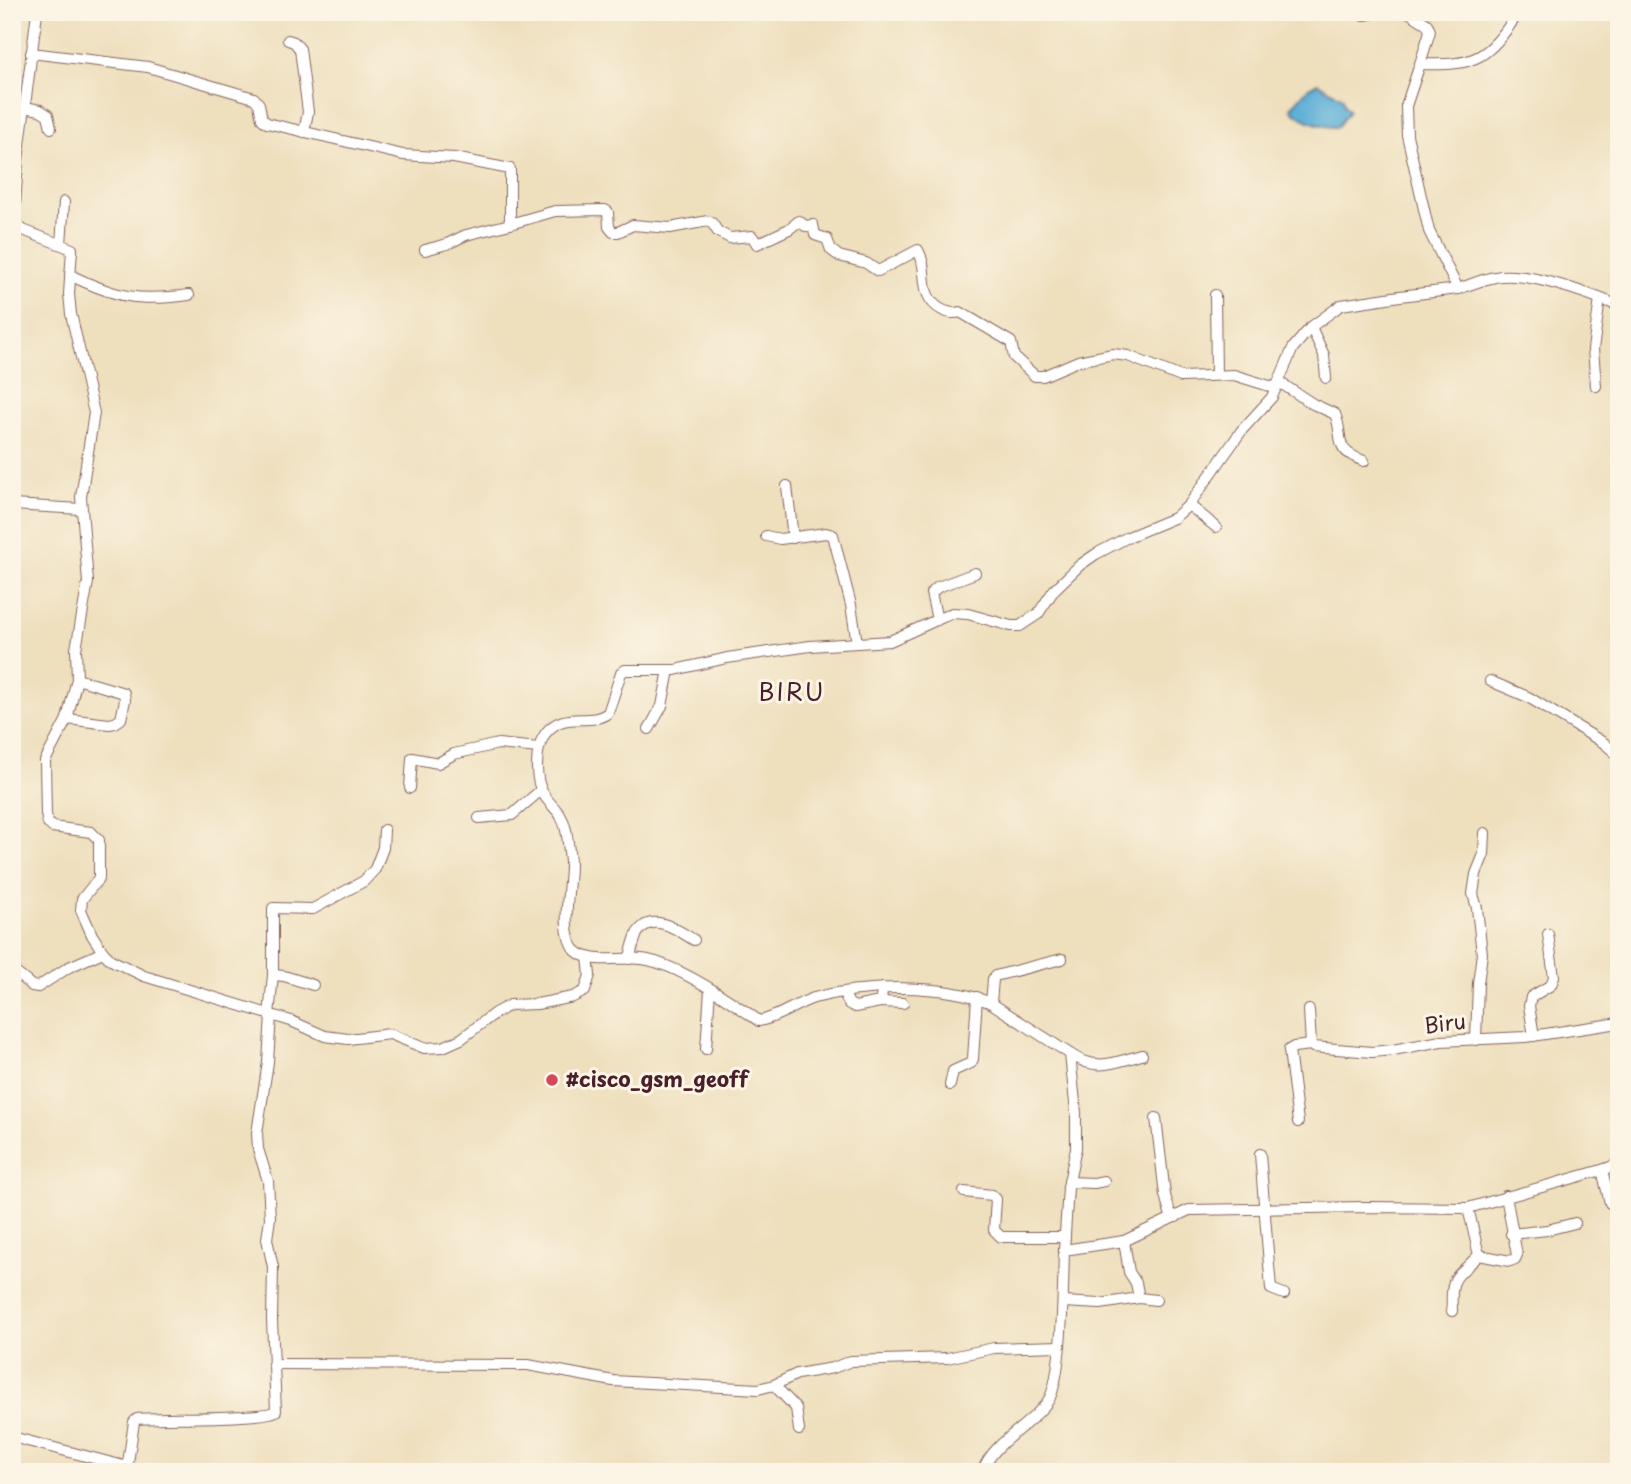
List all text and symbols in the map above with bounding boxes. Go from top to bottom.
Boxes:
district label: BIRU [759,673,825,709]
street label: Biru [1422,1004,1467,1040]
place label: #cisco_gsm_geoff [566,1062,751,1094]
marker: #cisco_gsm_geoff [544,1072,560,1088]

